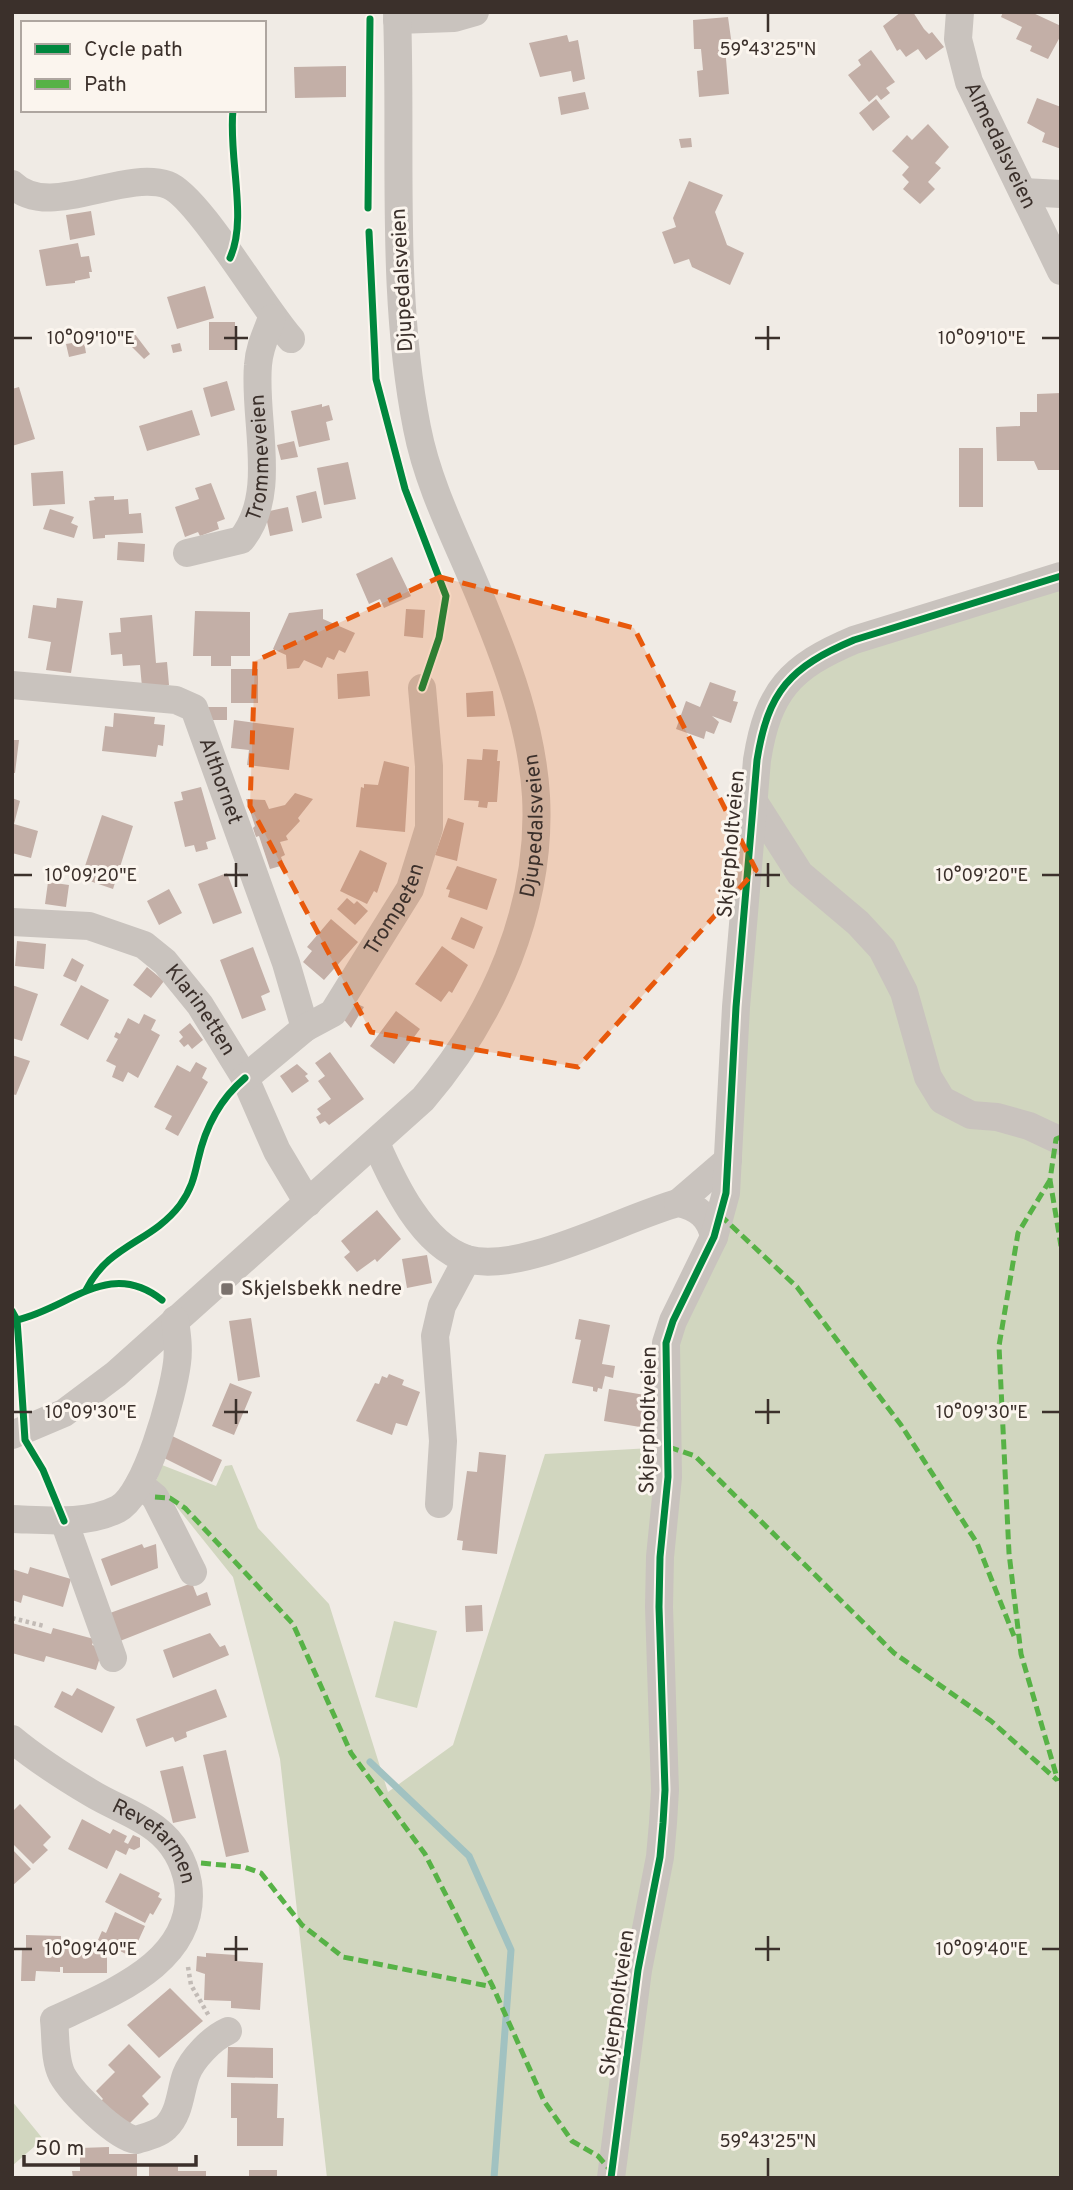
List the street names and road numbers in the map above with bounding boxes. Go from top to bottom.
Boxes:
street label: Almedalsveien [958,77,1042,213]
street label: Djupedalsveien [386,207,420,353]
street label: Trommeveien [240,394,276,525]
street label: Althornet [192,734,248,828]
street label: Djupedalsveien [514,752,550,900]
street label: Skjerpholtveien [712,769,752,919]
street label: Trompeten [358,860,431,961]
street label: Klarinetten [159,959,242,1061]
street label: Skjerpholtveien [634,1346,664,1494]
street label: Revefarmen [107,1793,201,1886]
street label: Skjerpholtveien [594,1928,642,2078]

